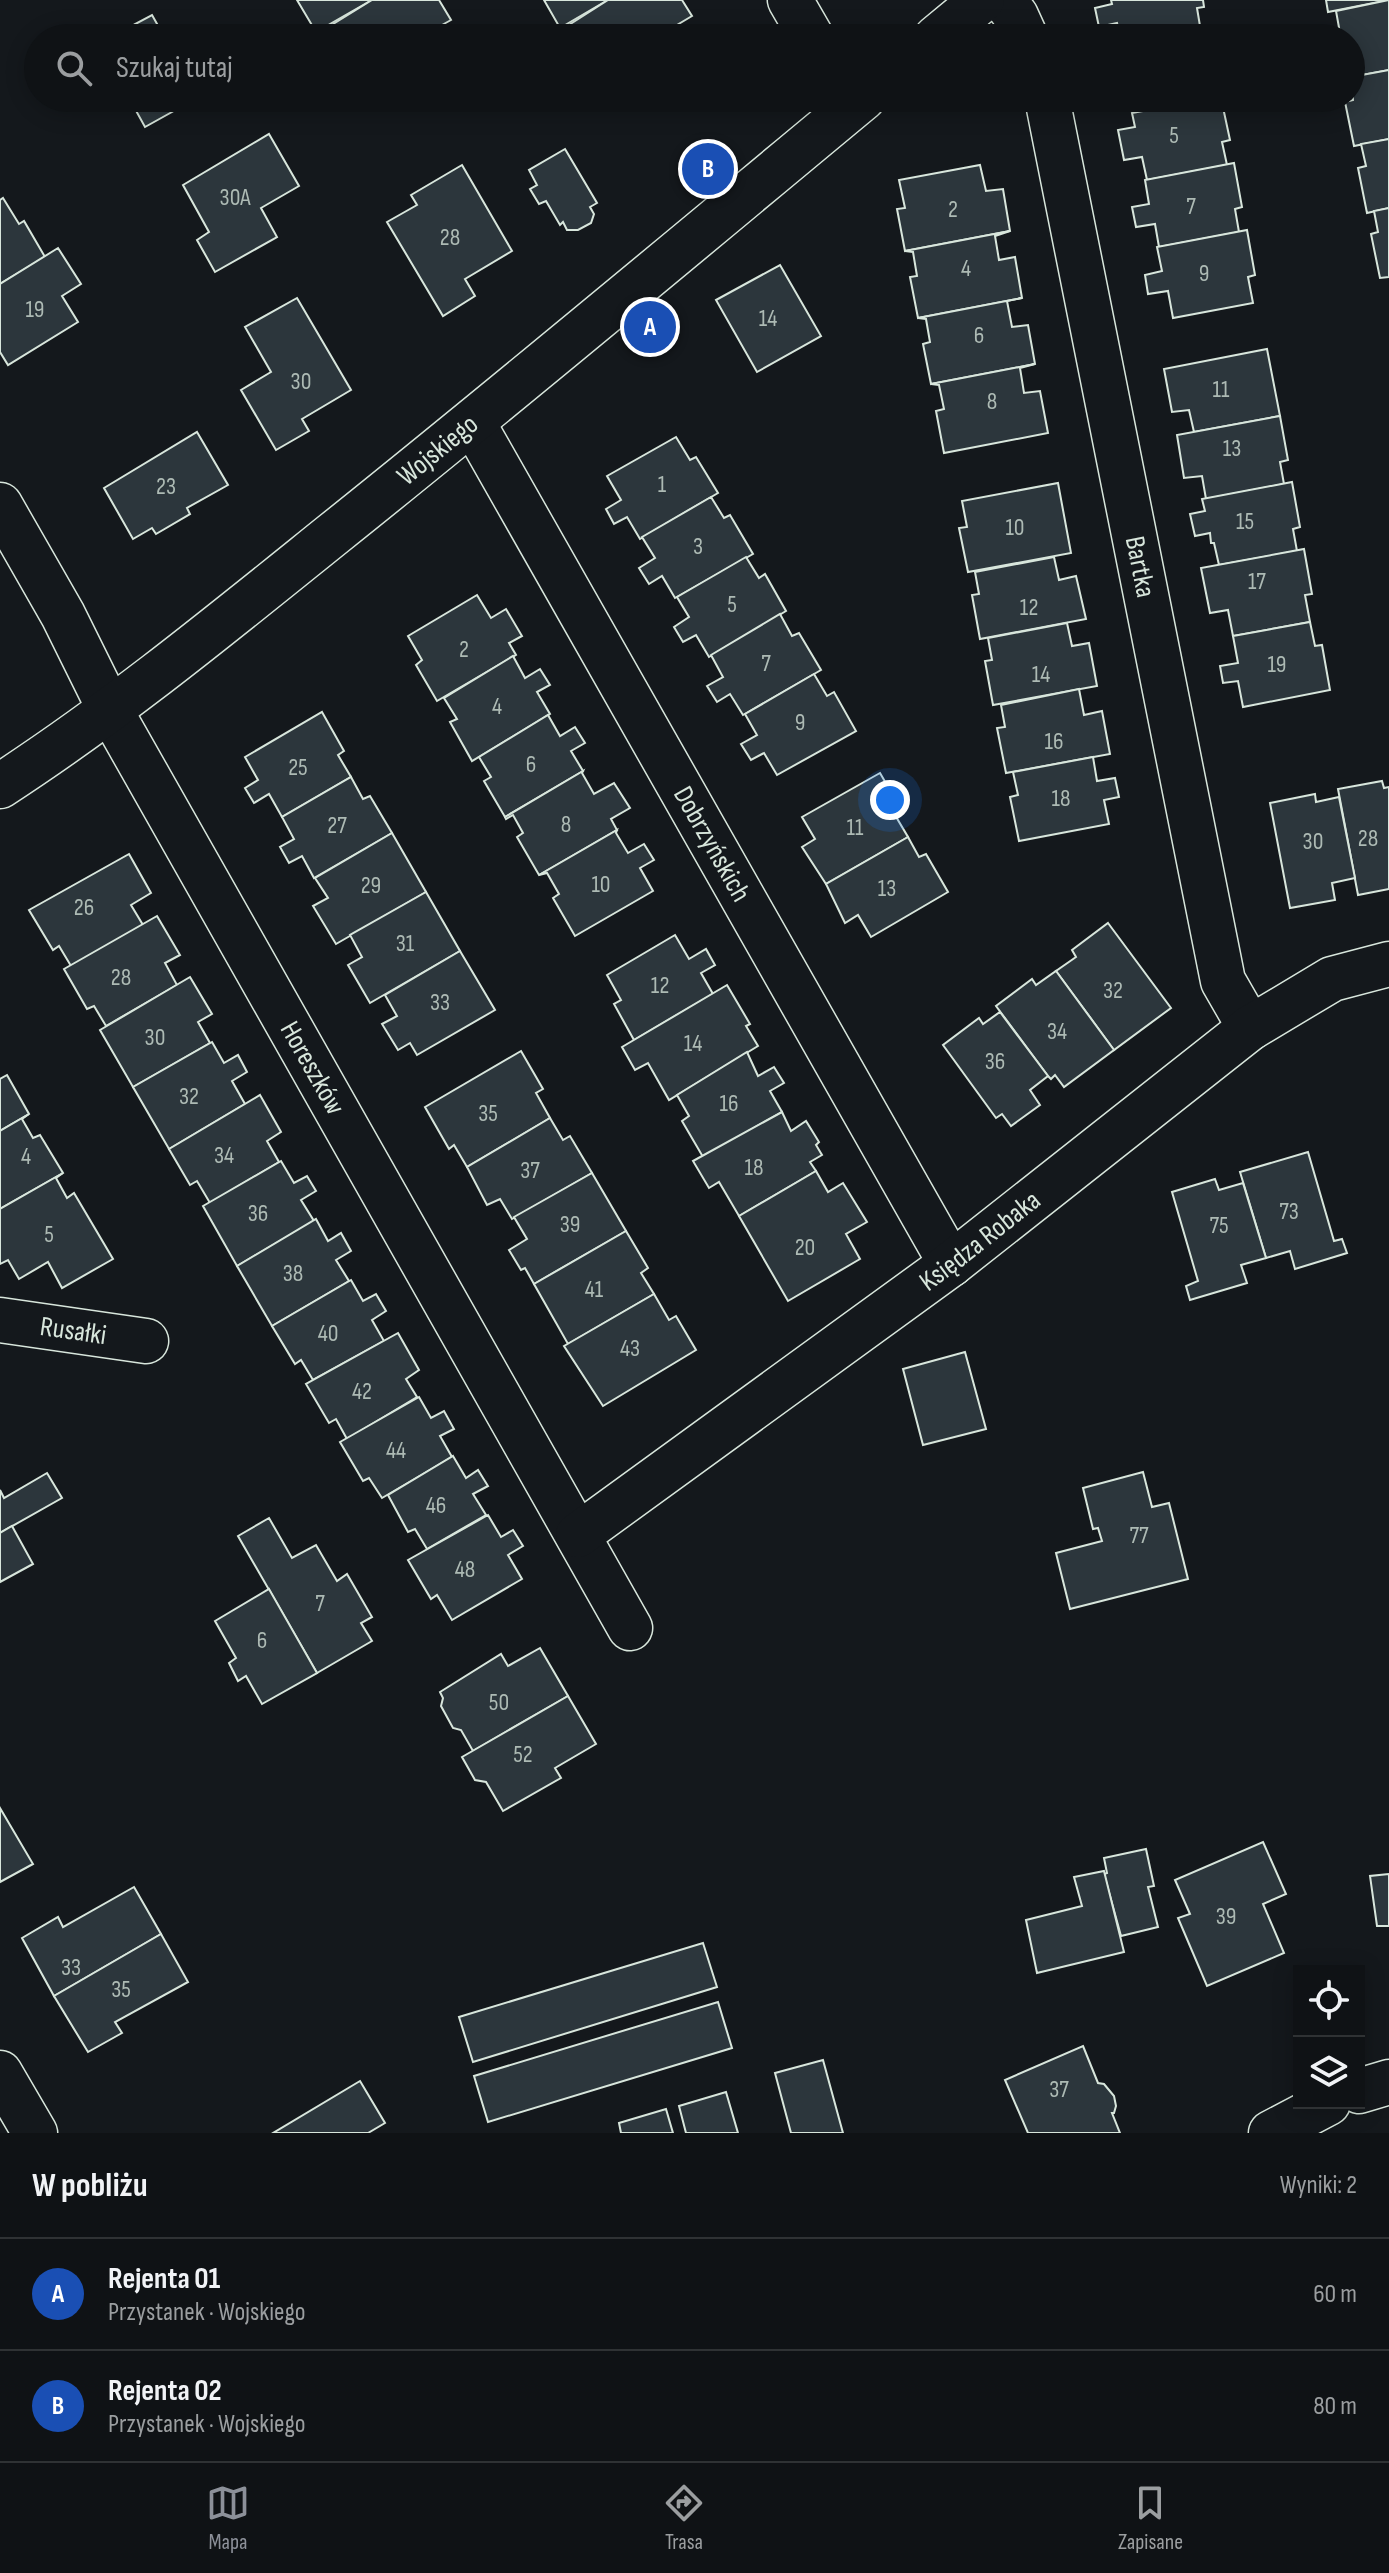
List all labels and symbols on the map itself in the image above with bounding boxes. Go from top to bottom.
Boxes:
house number: 5 [1169,121,1179,150]
pin: B [682,139,734,199]
house number: 30A [220,183,251,212]
house number: 7 [1186,192,1196,221]
house number: 2 [948,195,958,224]
house number: 28 [440,223,460,252]
house number: 4 [961,254,971,283]
house number: 9 [1199,259,1209,288]
house number: 19 [25,295,45,324]
pin: A [624,297,676,357]
house number: 14 [759,304,777,333]
house number: 6 [974,321,984,350]
house number: 30 [291,367,311,396]
house number: 11 [1213,375,1230,404]
house number: 8 [987,387,997,416]
street label: Wojskiego [391,407,485,492]
house number: 13 [1223,434,1241,463]
house number: 1 [658,470,667,499]
house number: 23 [156,472,176,501]
house number: 15 [1236,507,1254,536]
house number: 10 [1005,513,1025,542]
house number: 3 [693,532,703,561]
street label: Bartka [1118,533,1163,600]
house number: 17 [1248,567,1266,596]
house number: 5 [727,590,737,619]
house number: 12 [1020,593,1038,622]
house number: 2 [459,635,469,664]
house number: 7 [761,649,771,678]
house number: 19 [1267,650,1287,679]
house number: 14 [1032,660,1050,689]
house number: 4 [492,692,502,721]
house number: 9 [795,708,805,737]
house number: 16 [1045,727,1063,756]
house number: 6 [526,750,536,779]
house number: 25 [288,753,308,782]
street label: Dobrzyńskich [666,780,758,907]
your location [870,780,910,820]
house number: 18 [1052,784,1070,813]
house number: 8 [561,810,571,839]
house number: 27 [327,811,347,840]
house number: 11 [847,813,864,842]
house number: 28 [1358,824,1378,853]
house number: 30 [1303,827,1323,856]
house number: 10 [591,870,611,899]
house number: 29 [361,871,381,900]
house number: 13 [878,874,896,903]
house number: 26 [74,893,94,922]
house number: 31 [396,929,415,958]
house number: 28 [111,963,131,992]
house number: 12 [651,971,669,1000]
house number: 32 [1103,976,1123,1005]
house number: 33 [430,988,450,1017]
street label: Horeszków [273,1015,352,1121]
house number: 34 [1047,1017,1067,1046]
house number: 30 [145,1023,165,1052]
house number: 14 [684,1029,702,1058]
house number: 36 [985,1047,1005,1076]
house number: 32 [179,1082,199,1111]
house number: 16 [720,1089,738,1118]
house number: 35 [478,1099,498,1128]
house number: 34 [214,1141,234,1170]
house number: 4 [21,1142,31,1171]
house number: 18 [745,1153,763,1182]
house number: 37 [520,1156,540,1185]
street label: Księdza Robaka [913,1184,1047,1298]
house number: 73 [1279,1197,1299,1226]
house number: 36 [248,1199,268,1228]
house number: 39 [560,1210,580,1239]
house number: 75 [1209,1211,1229,1240]
house number: 5 [44,1220,54,1249]
house number: 20 [795,1233,815,1262]
house number: 38 [283,1259,303,1288]
house number: 41 [585,1275,604,1304]
street label: Rusałki [38,1309,109,1352]
house number: 40 [318,1319,338,1348]
house number: 43 [620,1334,640,1363]
house number: 42 [352,1377,372,1406]
house number: 44 [386,1436,406,1465]
house number: 46 [426,1491,446,1520]
house number: 77 [1129,1521,1149,1550]
house number: 48 [455,1555,475,1584]
house number: 7 [315,1589,325,1618]
house number: 6 [257,1626,267,1655]
house number: 50 [489,1688,509,1717]
house number: 52 [513,1740,533,1769]
house number: 39 [1216,1902,1236,1931]
house number: 33 [61,1953,81,1982]
house number: 35 [111,1975,131,2004]
house number: 37 [1049,2075,1069,2104]

